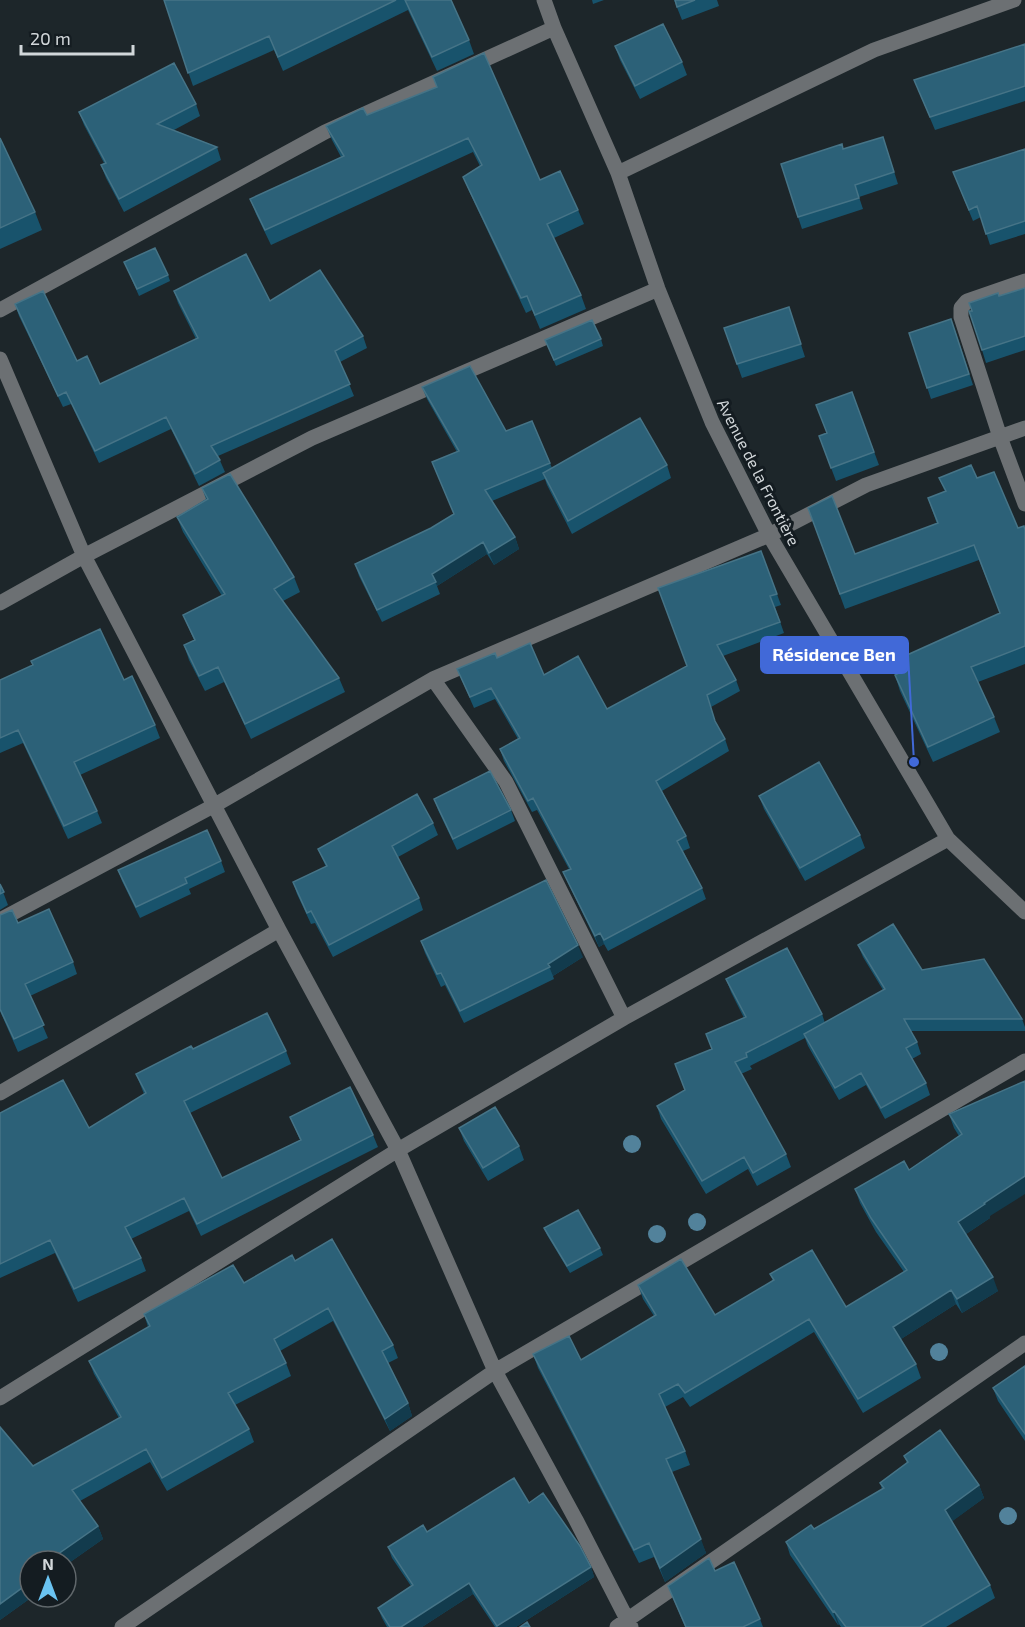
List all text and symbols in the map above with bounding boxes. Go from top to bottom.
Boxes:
scale bar [21,18,134,56]
text: 20 m [30,27,71,49]
street label: Avenue de la Frontière [714,396,804,548]
callout: Résidence Ben [761,637,908,673]
text: Résidence Ben [772,643,896,665]
north arrow [18,1549,78,1609]
text: N [42,1554,54,1573]

